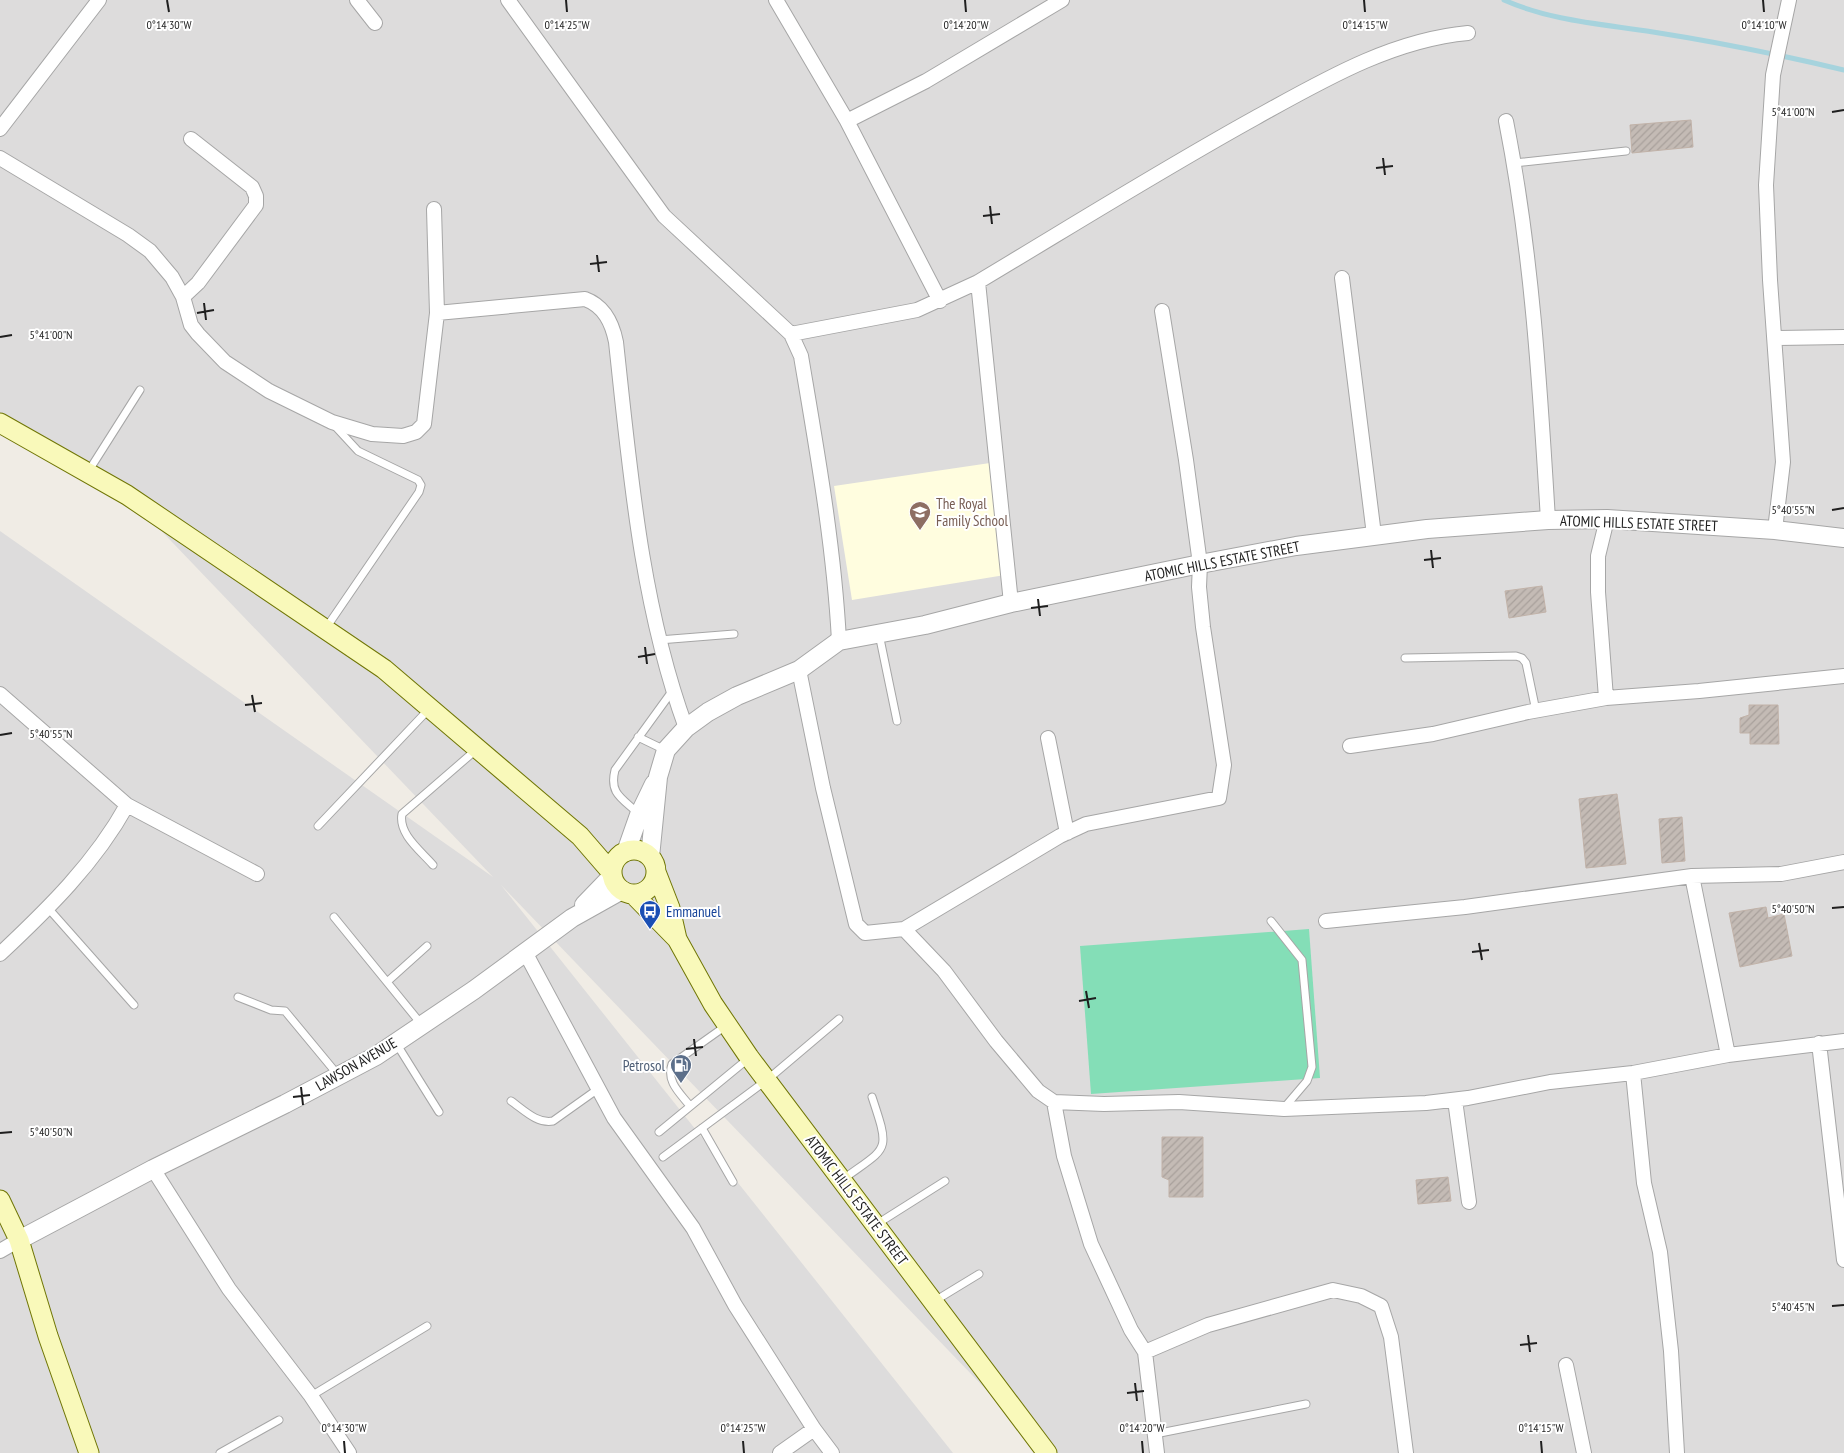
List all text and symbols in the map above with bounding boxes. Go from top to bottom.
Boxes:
text: 0°14'30"W [146,17,192,32]
text: 0°14'25"W [544,17,590,32]
text: 0°14'20"W [943,17,989,32]
text: 0°14'15"W [1342,17,1388,32]
text: 0°14'10"W [1741,17,1787,32]
text: 5°41'00"N [1771,104,1815,119]
text: 5°41'00"N [29,327,73,342]
place label: The Royal Family School [936,494,1008,530]
school or university icon: The Royal Family School [908,500,932,531]
text: 5°40'55"N [1771,502,1815,517]
street label: ATOMIC HILLS ESTATE STREET [1560,511,1719,535]
street label: ATOMIC HILLS ESTATE STREET [1143,537,1302,585]
text: 5°40'55"N [29,726,73,741]
bus stop icon: Emmanuel [638,899,662,930]
text: 5°40'50"N [1771,901,1815,916]
place label: Emmanuel [666,902,721,921]
street label: LAWSON AVENUE [312,1033,400,1095]
fuel station icon: Petrosol [669,1053,693,1084]
place label: Petrosol [623,1056,665,1075]
text: 5°40'50"N [29,1124,73,1139]
street label: ATOMIC HILLS ESTATE STREET [802,1131,912,1269]
text: 5°40'45"N [1771,1299,1815,1314]
text: 0°14'30"W [321,1420,367,1435]
text: 0°14'25"W [720,1420,766,1435]
text: 0°14'20"W [1119,1420,1165,1435]
text: 0°14'15"W [1518,1420,1564,1435]

